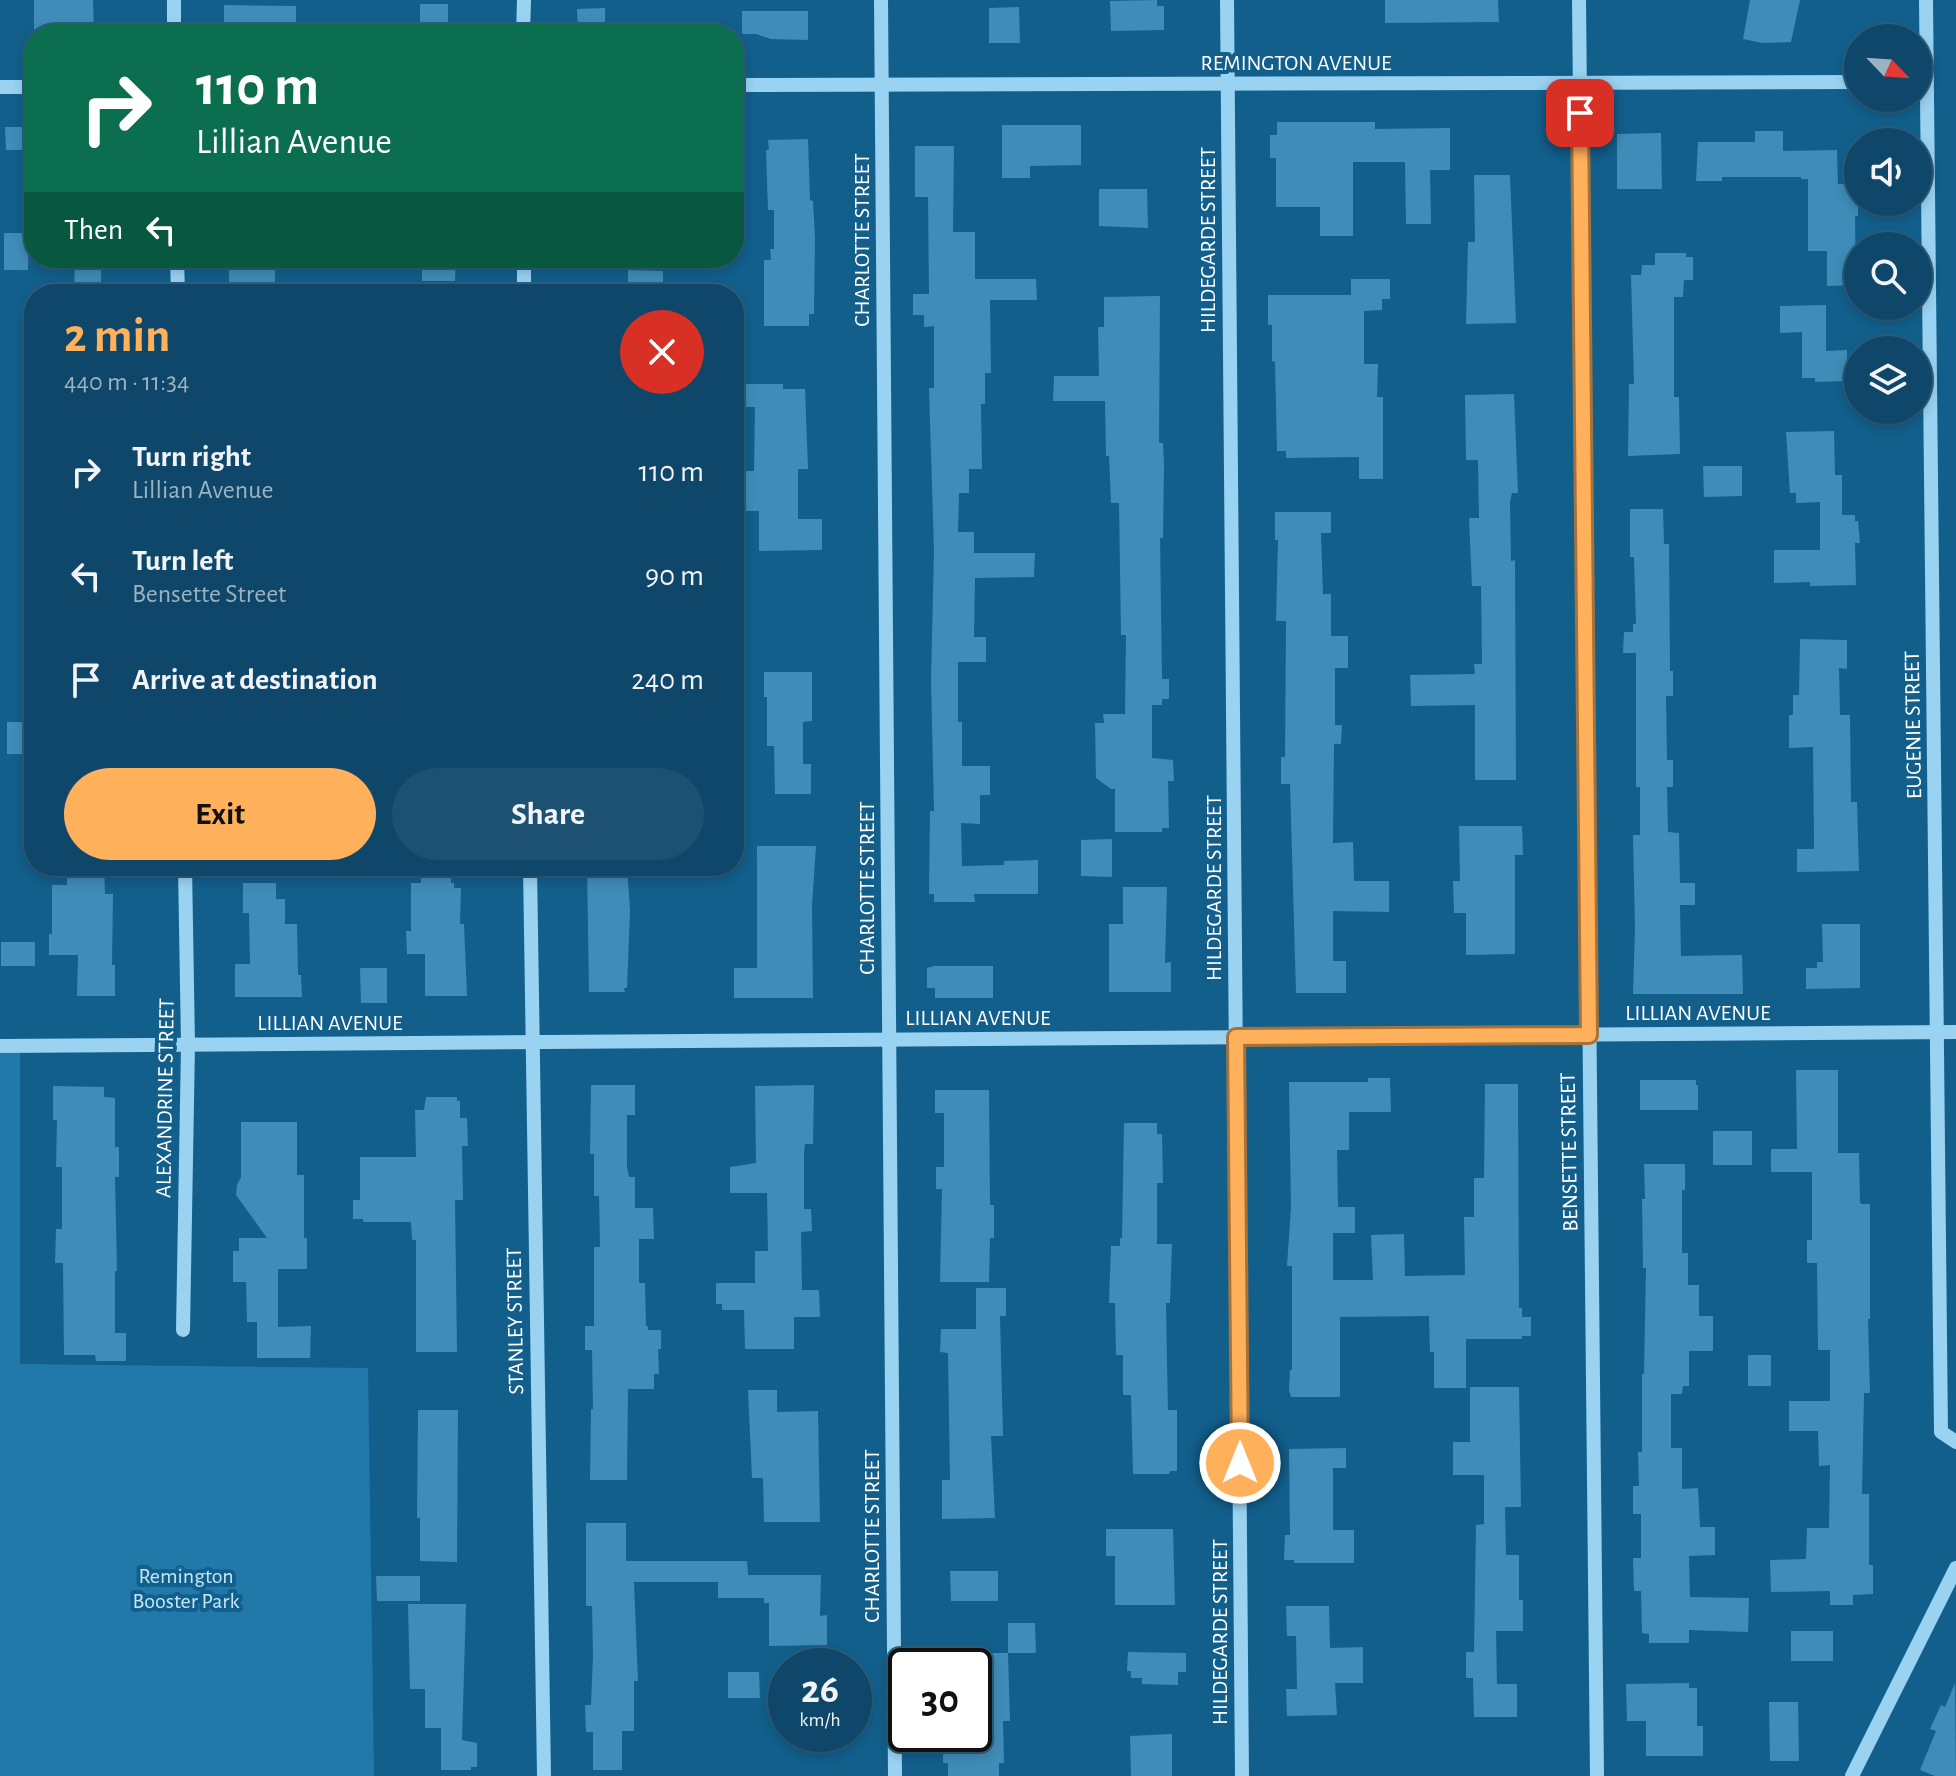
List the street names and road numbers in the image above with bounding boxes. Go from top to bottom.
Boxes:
street label: REMINGTON AVENUE [1200,52,1392,74]
street label: HILDEGARDE STREET [1197,147,1219,333]
street label: CHARLOTTE STREET [851,153,873,327]
street label: EUGENIE STREET [1901,650,1925,799]
street label: HILDEGARDE STREET [1203,795,1225,981]
street label: CHARLOTTE STREET [856,801,878,975]
street label: ALEXANDRINE STREET [152,998,178,1198]
street label: LILLIAN AVENUE [1625,1002,1771,1024]
street label: LILLIAN AVENUE [905,1007,1051,1029]
street label: LILLIAN AVENUE [257,1012,403,1034]
street label: BENSETTE STREET [1557,1072,1581,1232]
street label: STANLEY STREET [503,1247,527,1395]
street label: CHARLOTTE STREET [861,1449,883,1623]
street label: HILDEGARDE STREET [1209,1539,1231,1725]

